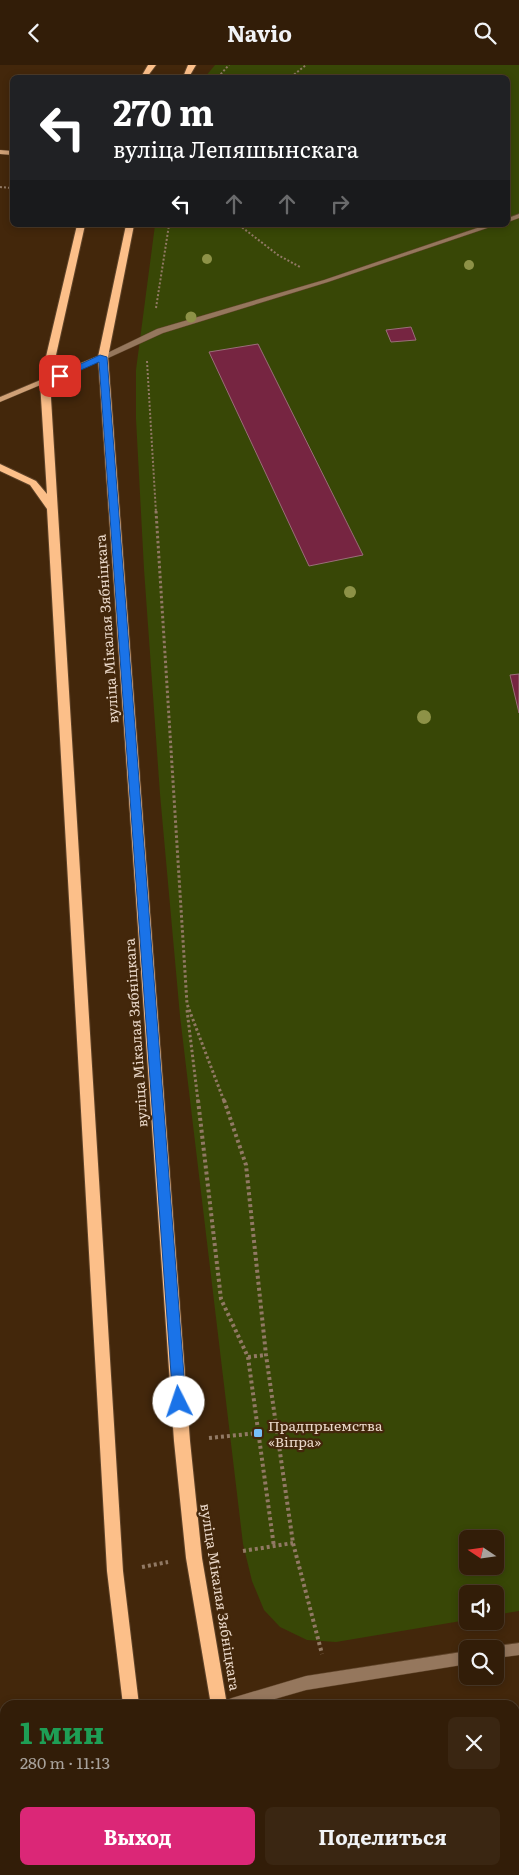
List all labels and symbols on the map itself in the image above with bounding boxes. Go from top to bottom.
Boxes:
pin [39,355,81,397]
street label: вуліца Мікалая Зябніцкага [89,533,123,724]
street label: вуліца Мікалая Зябніцкага [118,937,152,1128]
position arrow [152,1375,204,1427]
place label: Прадпрыемства «Віпра» [268,1415,383,1451]
marker: Прадпрыемства «Віпра» [252,1427,264,1439]
street label: вуліца Мікалая Зябніцкага [196,1502,246,1693]
north arrow [459,1530,504,1575]

